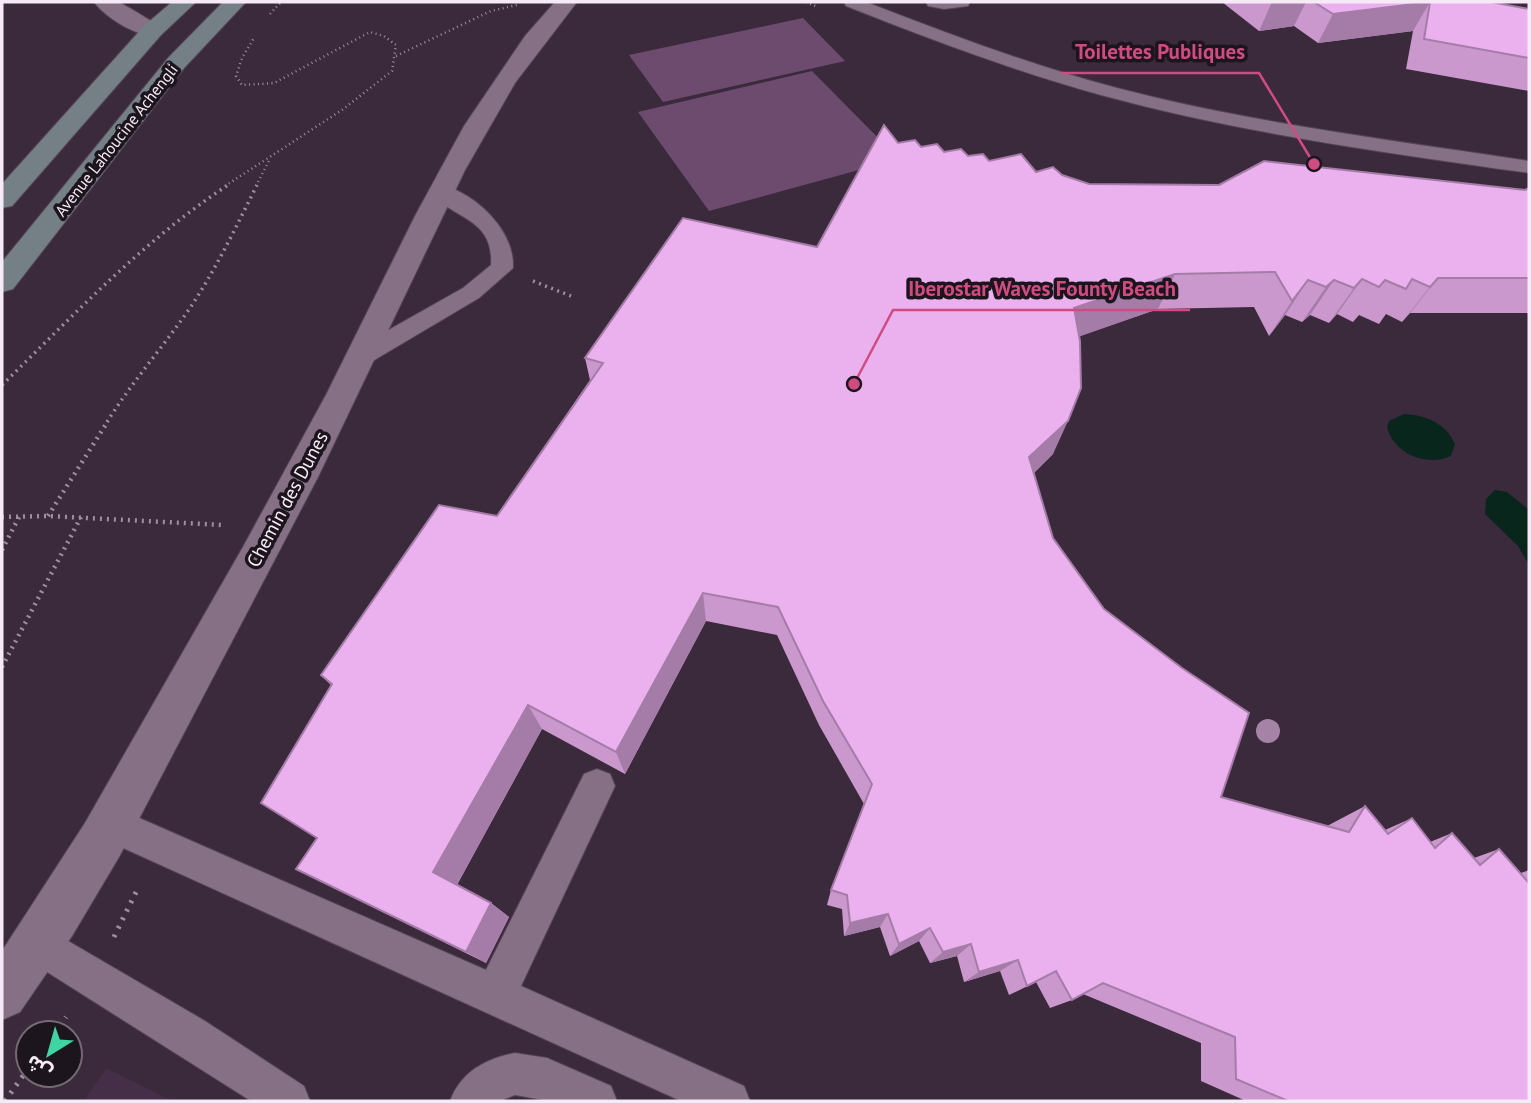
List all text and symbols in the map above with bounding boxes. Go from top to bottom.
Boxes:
callout: Toilettes Publiques [1061,31,1259,73]
text: Toilettes Publiques [1075,38,1245,65]
street label: Avenue Lahoucine Achengli [50,60,182,220]
callout: Iberostar Waves Founty Beach [893,268,1190,310]
text: Iberostar Waves Founty Beach [908,275,1176,302]
street label: Chemin des Dunes [241,427,333,571]
north arrow [14,1019,84,1089]
text: ش [21,1050,56,1085]

